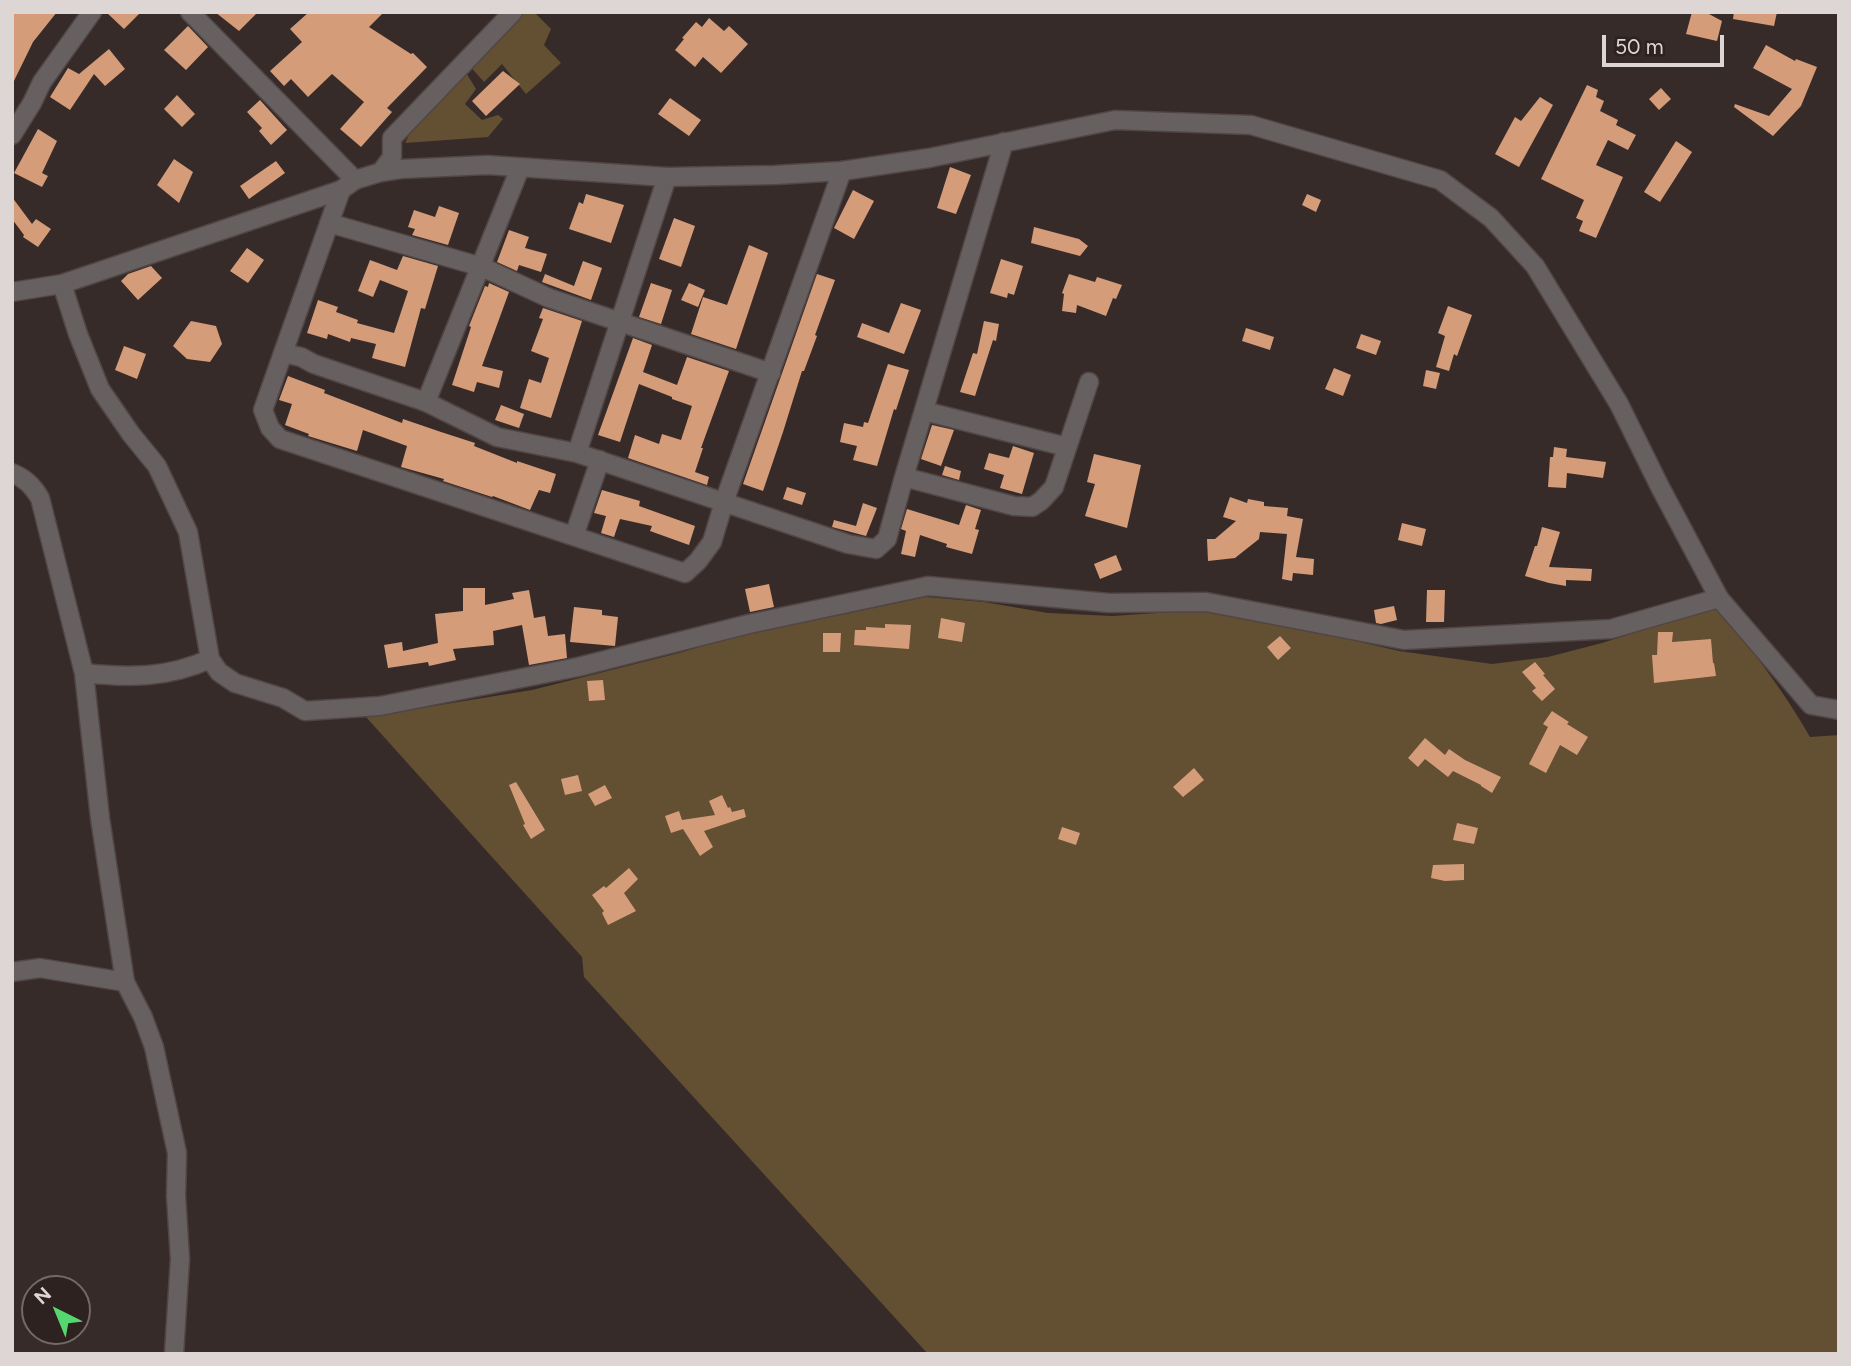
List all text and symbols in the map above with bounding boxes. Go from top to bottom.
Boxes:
scale bar [1606,21,1728,65]
text: 50 m [1615,34,1664,59]
north arrow [21,1275,91,1345]
text: N [29,1282,56,1309]

